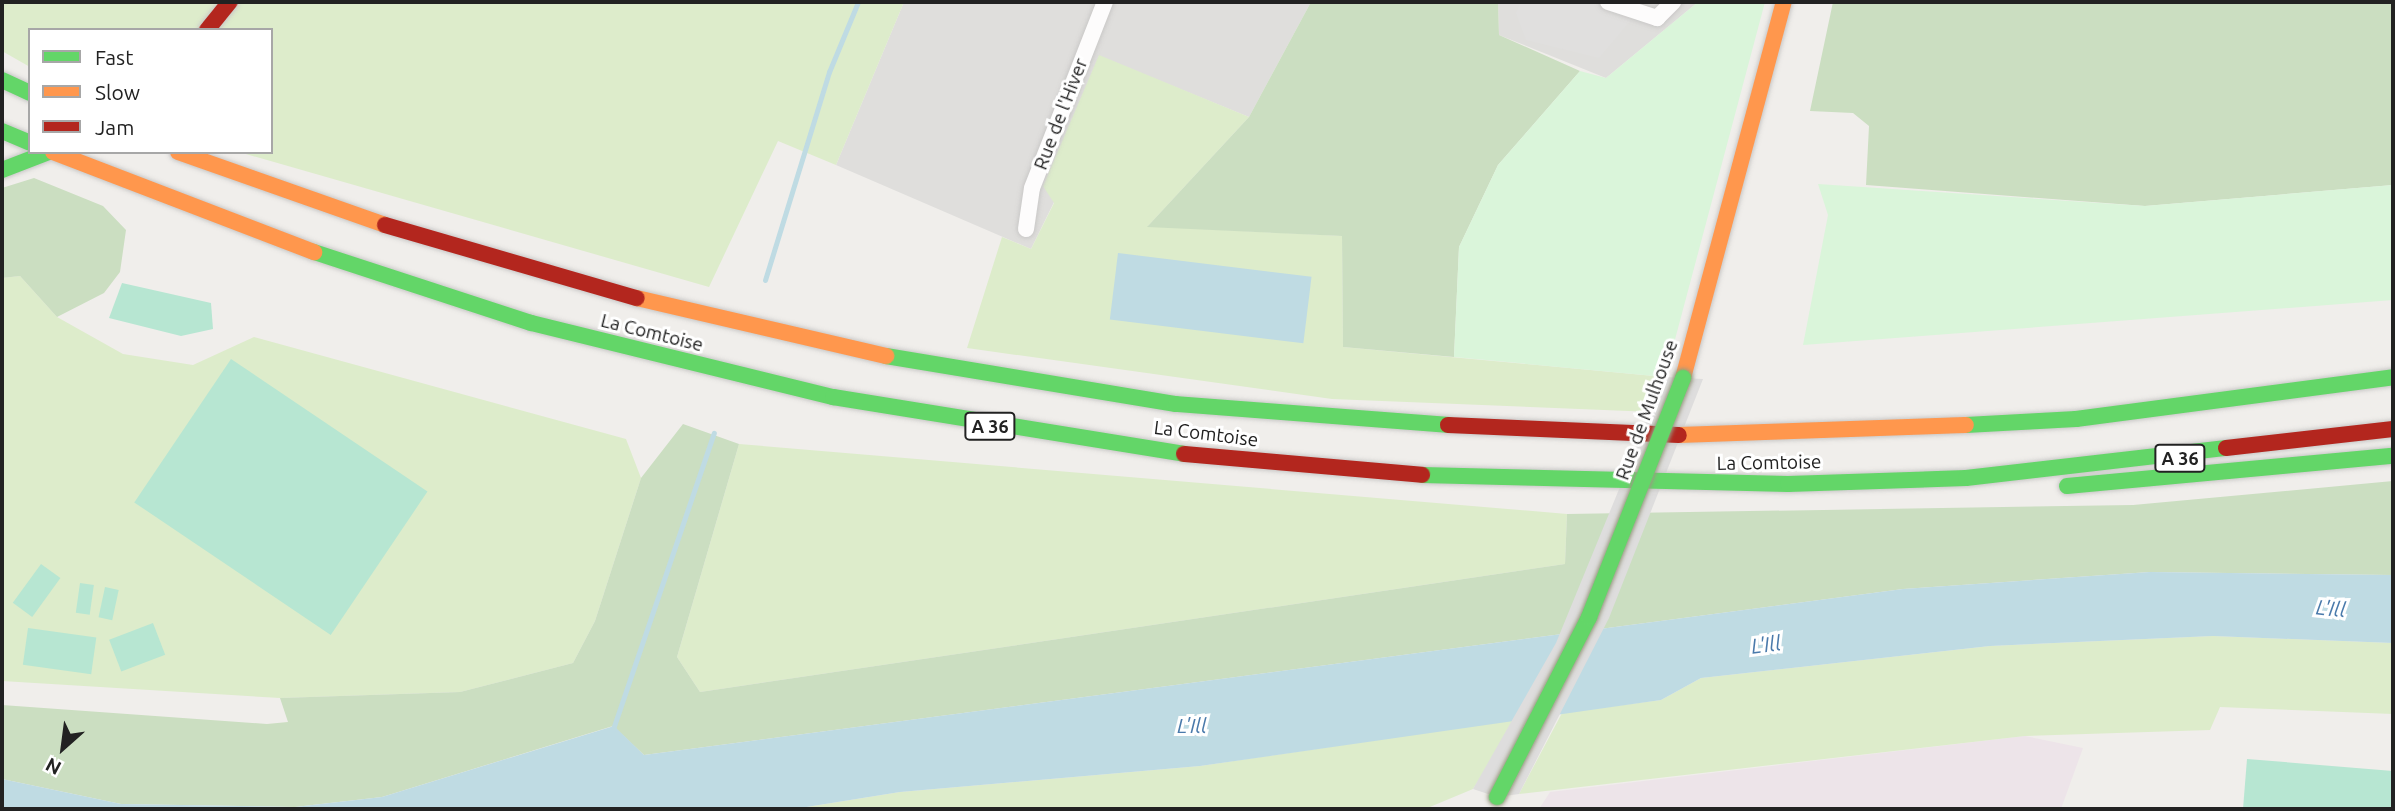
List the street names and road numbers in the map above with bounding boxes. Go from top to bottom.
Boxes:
street label: Rue de l'Hiver [1029,55,1093,173]
street label: La Comtoise [598,309,706,357]
street label: Rue de Mulhouse [1611,337,1683,483]
road number: A 36 [964,412,1016,440]
street label: La Comtoise [1153,416,1259,452]
road number: A 36 [2154,444,2206,472]
street label: La Comtoise [1716,451,1822,475]

